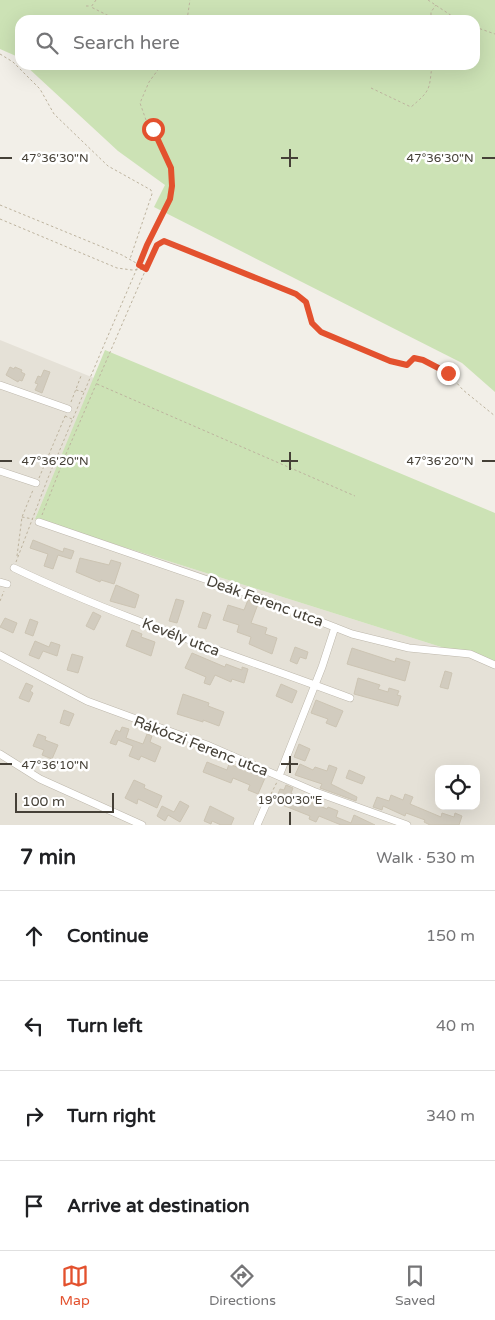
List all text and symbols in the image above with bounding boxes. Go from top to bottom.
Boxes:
search box [15,15,480,70]
icon: search [33,29,61,57]
text: Search here [73,32,180,54]
route start [142,118,165,141]
text: 47°36'30"N [21,151,89,165]
text: 47°36'30"N [406,151,474,165]
route end [437,362,460,385]
text: 47°36'20"N [21,454,89,468]
text: 47°36'20"N [406,454,474,468]
street label: Deák Ferenc utca [204,571,326,631]
street label: Kevély utca [140,614,222,660]
street label: Rákóczi Ferenc utca [131,712,271,780]
text: 47°36'10"N [21,758,89,772]
map controls [435,765,480,810]
button: locate [435,765,480,810]
scale bar [15,790,114,813]
text: 100 m [22,793,65,810]
text: 19°00'30"E [257,793,323,807]
text: 7 min [20,845,76,870]
text: Walk · 530 m [376,848,475,868]
icon: ahead [20,922,48,950]
text: Continue [67,925,149,947]
text: 150 m [426,926,475,946]
icon: left [20,1012,48,1040]
text: Turn left [67,1015,143,1037]
text: 40 m [436,1016,475,1036]
icon: right [20,1102,48,1130]
text: Turn right [67,1105,155,1127]
text: 340 m [426,1106,475,1126]
icon: arrive [20,1192,48,1220]
text: Arrive at destination [67,1195,250,1217]
tab: Map [60,1262,90,1309]
tab: Directions [209,1262,276,1309]
tab: Saved [395,1262,435,1309]

